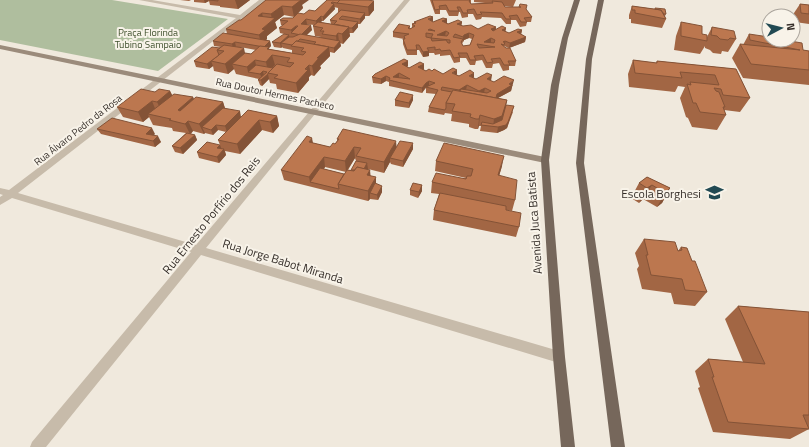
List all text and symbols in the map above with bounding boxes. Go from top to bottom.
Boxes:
north arrow [761,8,801,48]
text: N [783,22,799,32]
park label: Praça Florinda Tubino Sampaio [115,25,181,52]
street label: Rua Doutor Hermes Pacheco [214,74,336,114]
street label: Rua Álvaro Pedro da Rosa [31,91,125,169]
street label: Rua Ernesto Porfírio dos Reis [157,152,265,278]
street label: Avenida Juca Batista [521,171,547,275]
school or university icon: Escola Borghesi [704,183,724,203]
place label: Escola Borghesi [621,184,701,203]
street label: Rua Jorge Babot Miranda [220,234,346,288]

